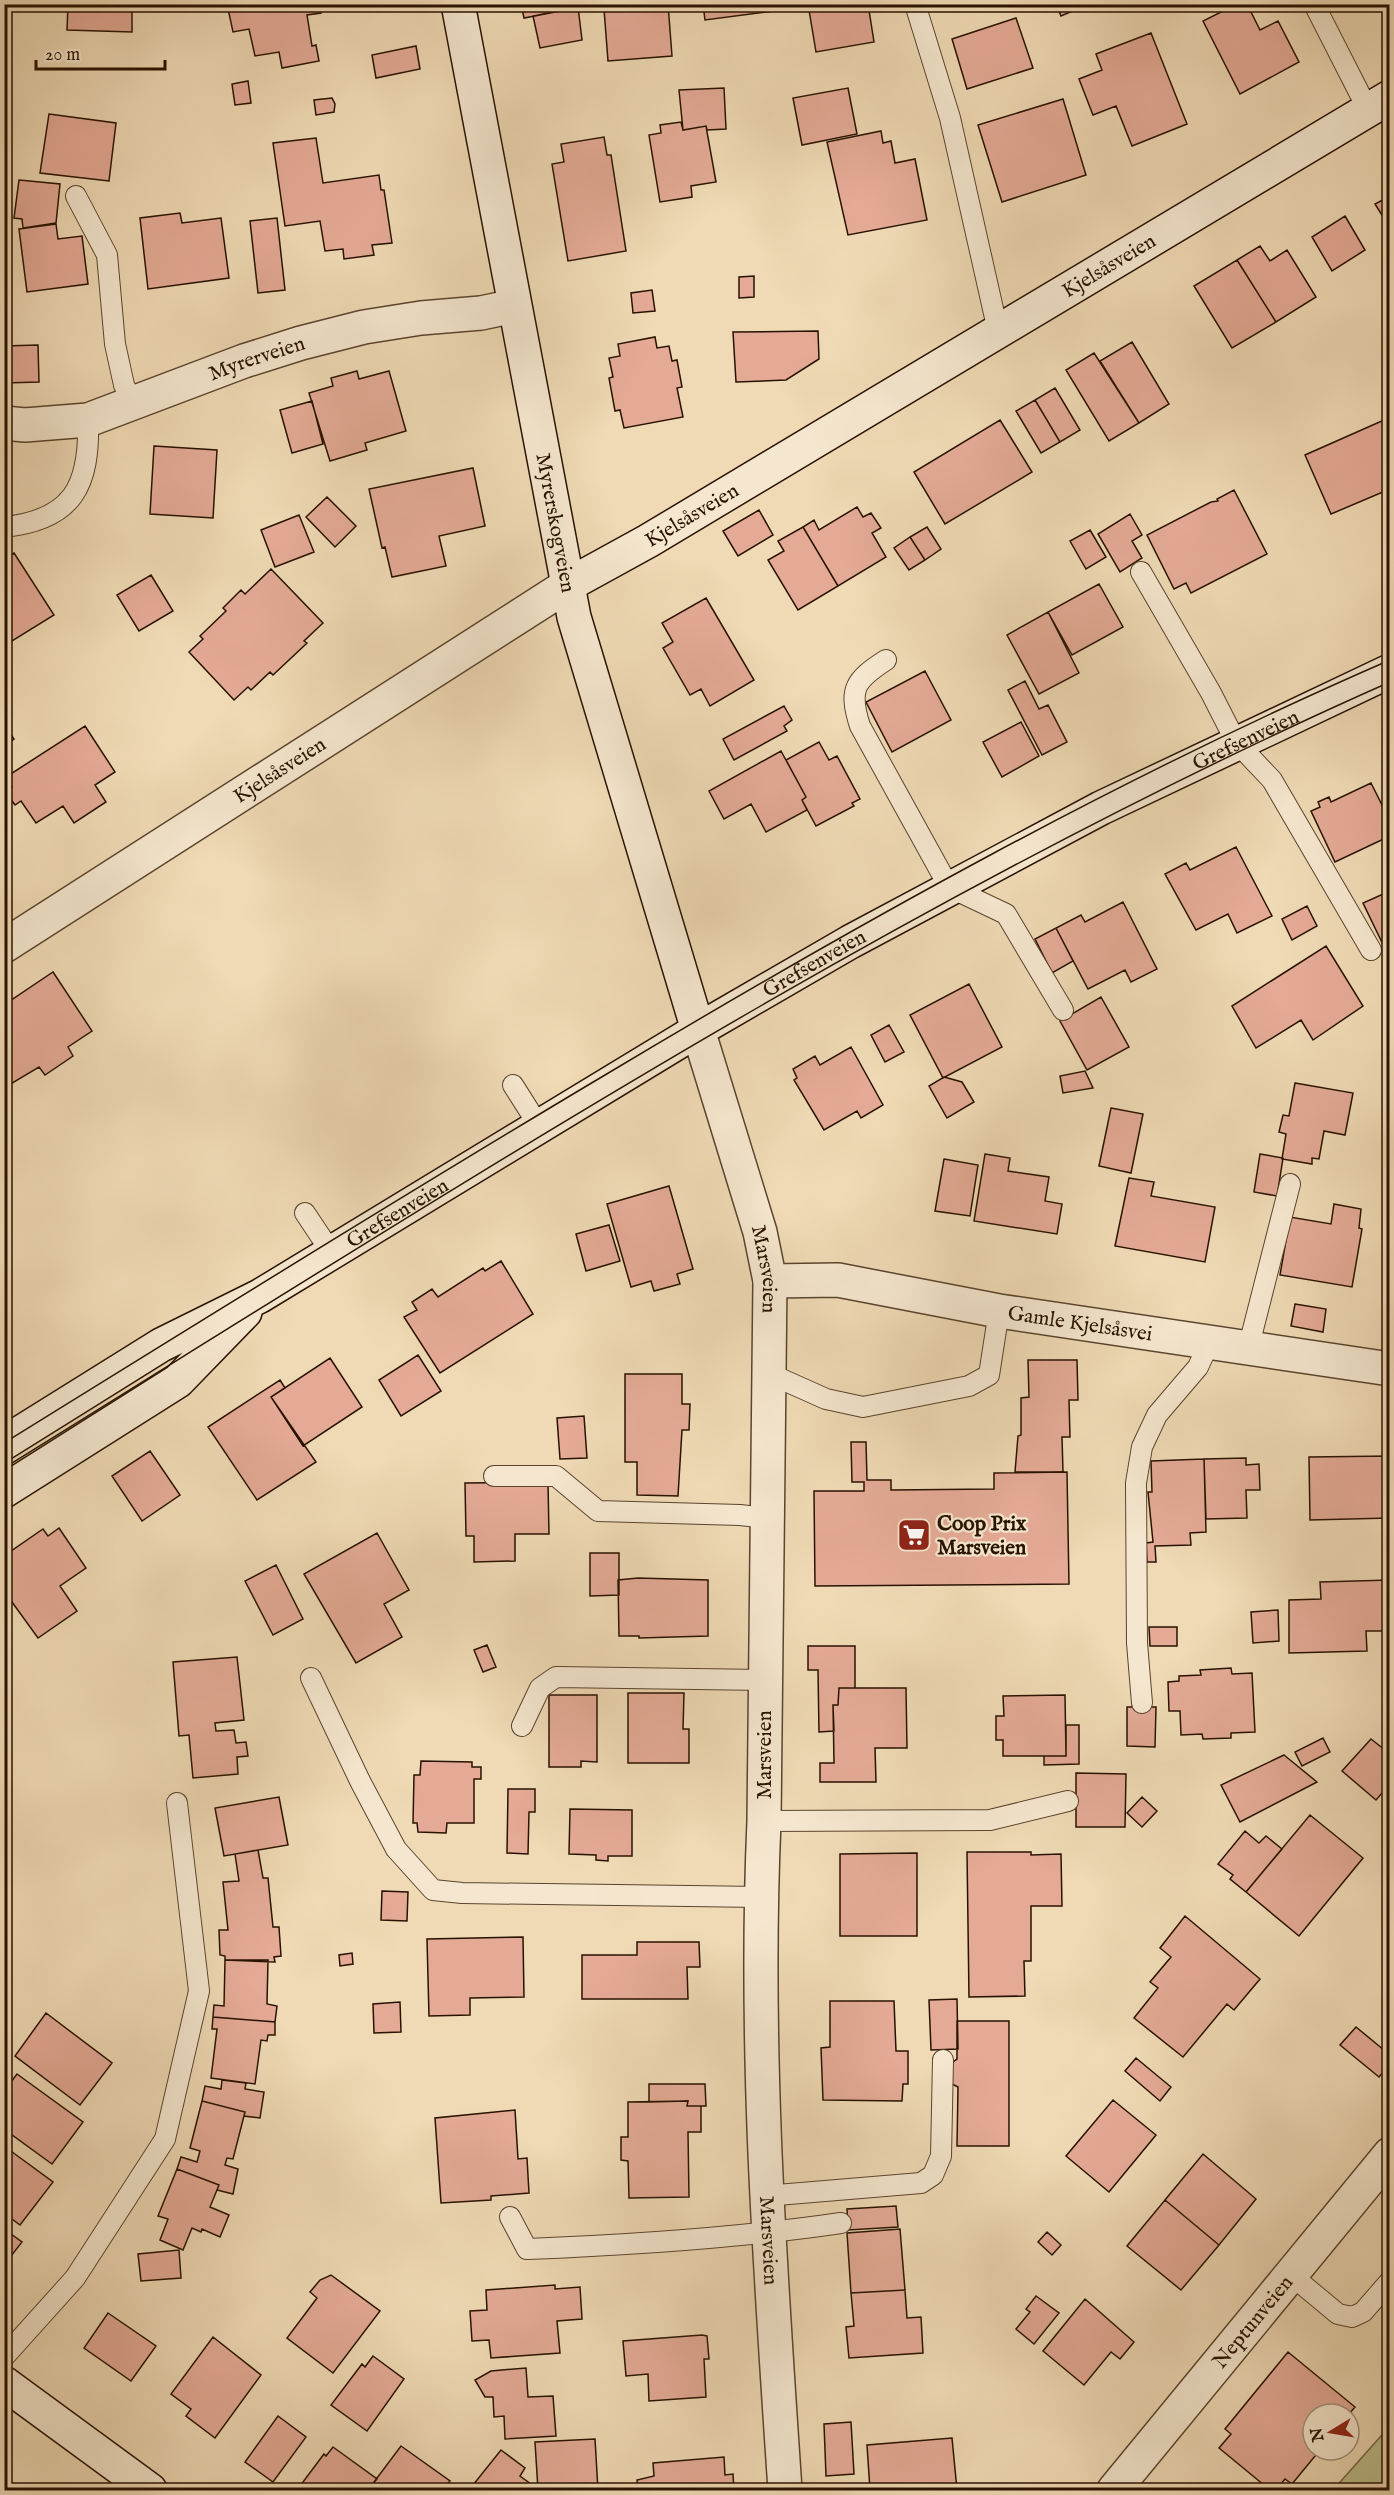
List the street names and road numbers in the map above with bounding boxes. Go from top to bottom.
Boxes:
street label: Kjelsåsveien [1057,228,1161,305]
street label: Myrerveien [205,331,308,388]
street label: Myrerskogveien [528,451,581,595]
street label: Kjelsåsveien [640,478,744,555]
street label: Grefsenveien [1188,704,1304,778]
street label: Kjelsåsveien [229,731,332,811]
street label: Grefsenveien [758,924,871,1005]
street label: Grefsenveien [342,1173,454,1255]
street label: Marsveien [744,1223,782,1313]
street label: Gamle Kjelsåsvei [1006,1300,1154,1349]
street label: Marsveien [752,1710,779,1800]
street label: Marsveien [752,2195,784,2286]
street label: Neptunveien [1207,2270,1300,2375]

